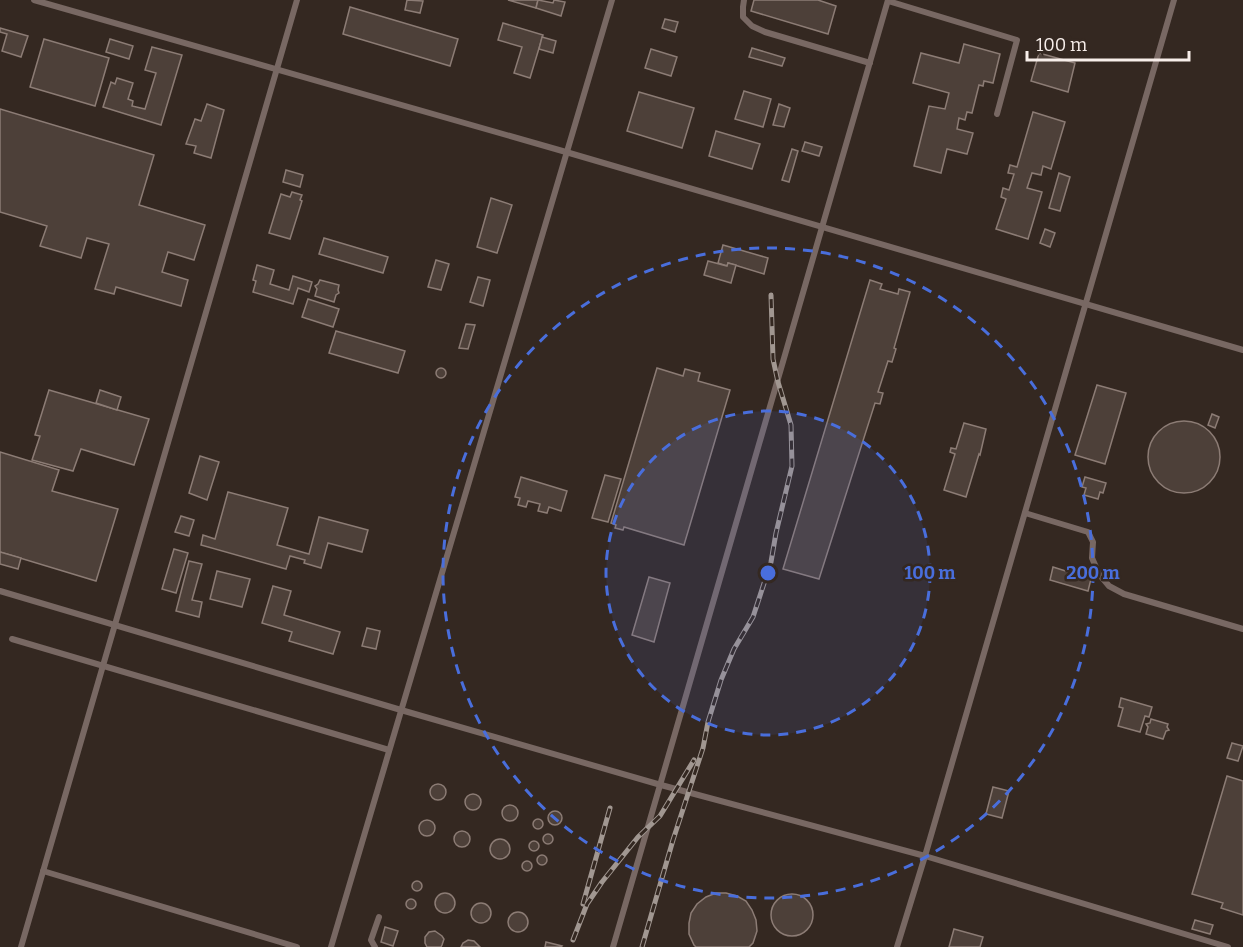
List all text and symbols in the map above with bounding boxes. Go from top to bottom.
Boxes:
scale bar [1027,24,1189,62]
text: 100 m [1036,34,1087,56]
text: 100 m [904,562,956,584]
text: 200 m [1066,562,1120,584]
centre of rings [758,563,778,583]

